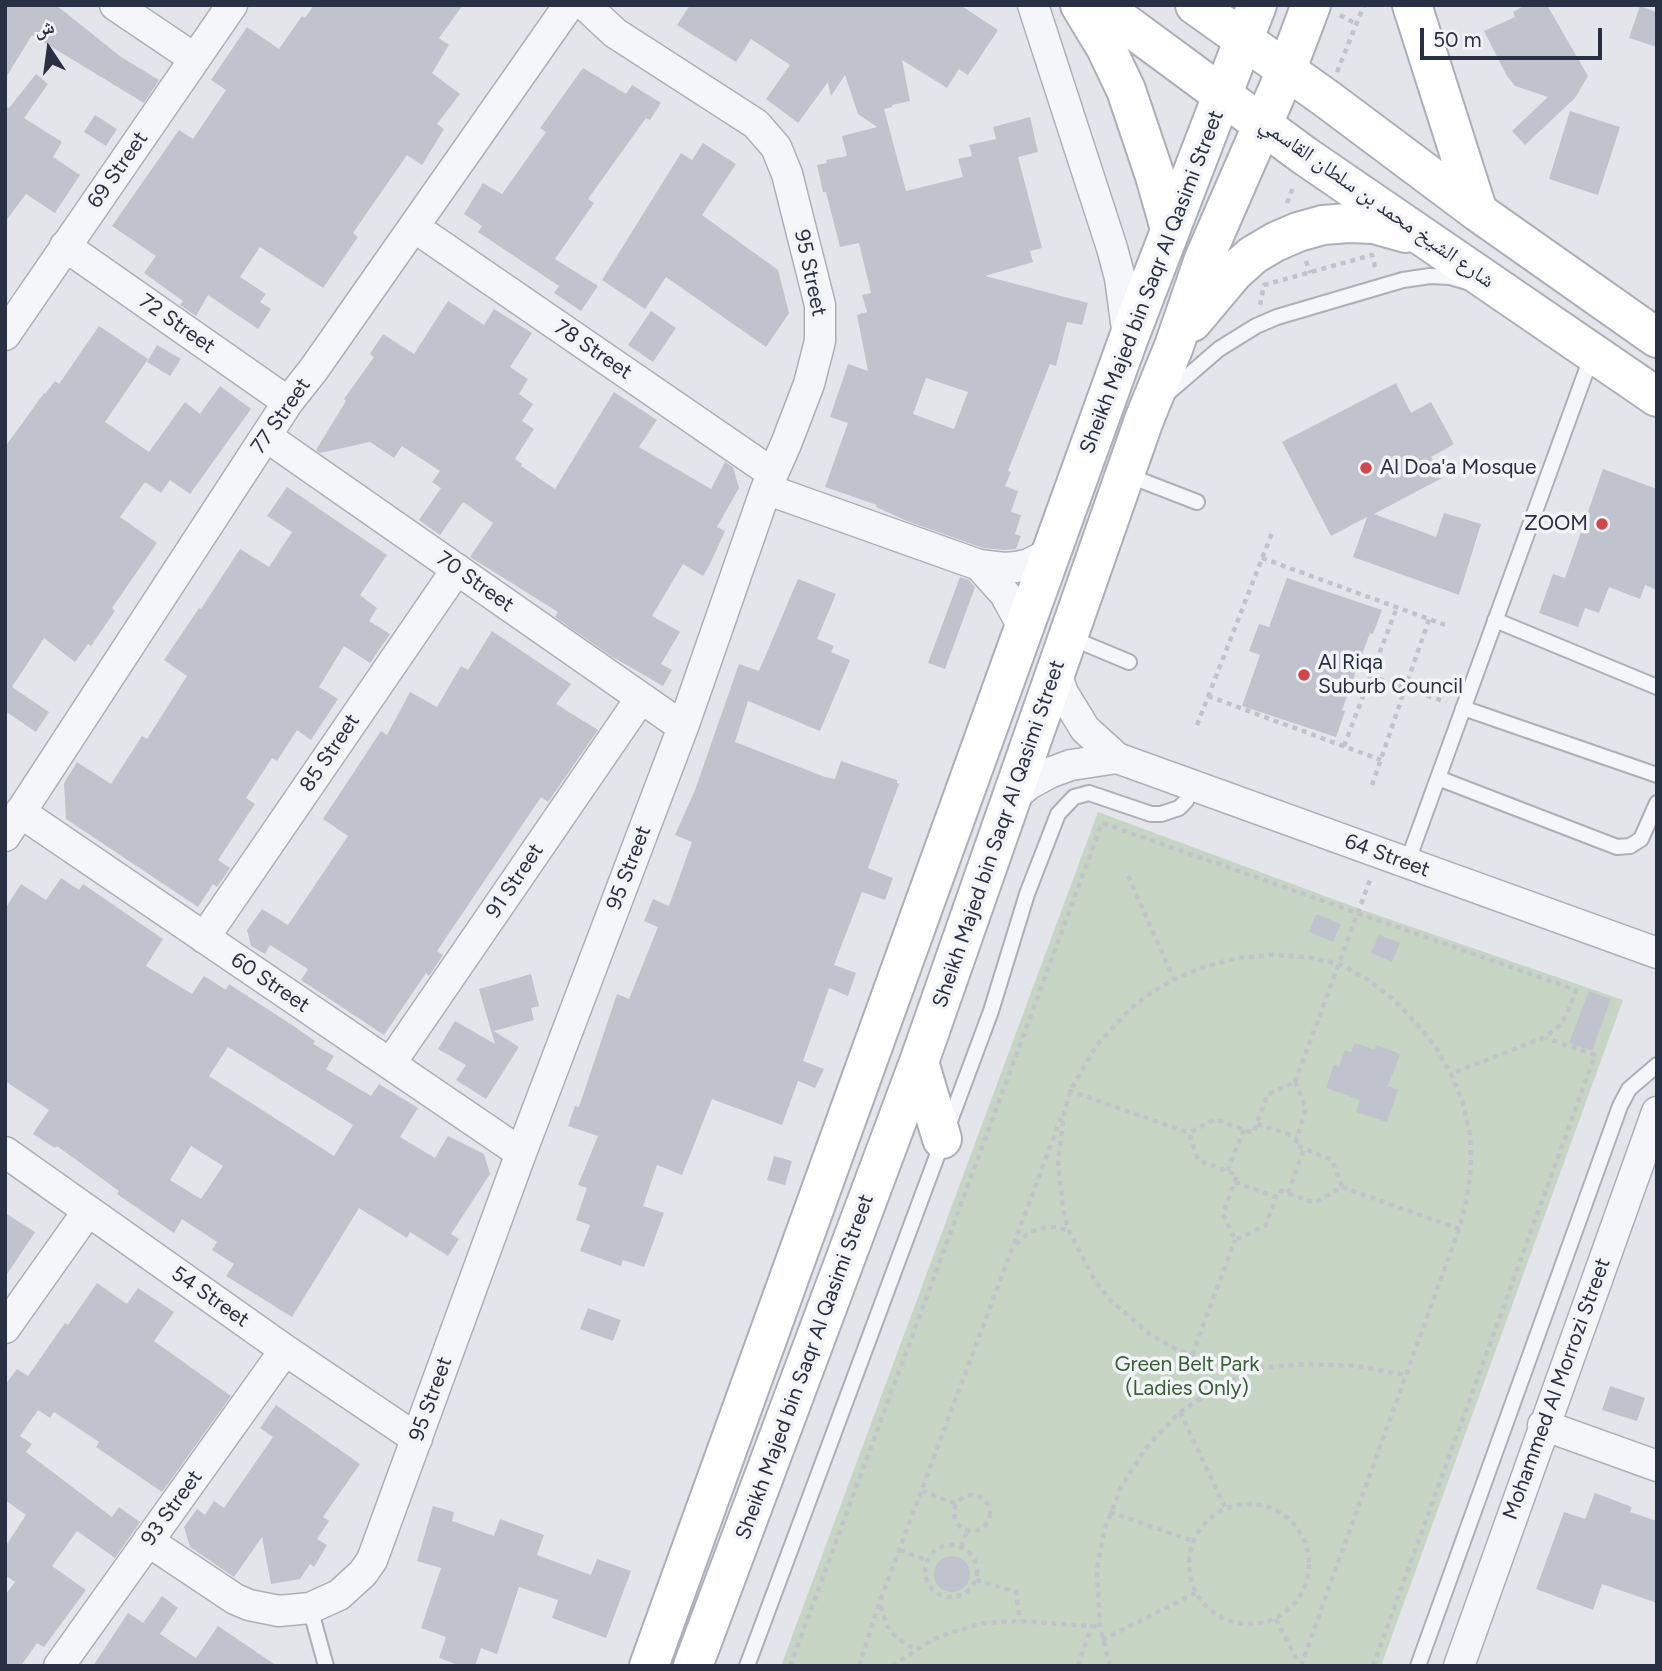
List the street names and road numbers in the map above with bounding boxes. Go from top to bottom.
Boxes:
street label: Sheikh Majed bin Saqr Al Qasimi Street [1075,107,1229,457]
street label: شارع الشيخ محمد بن سلطان القاسمي [1255,112,1499,294]
street label: 69 Street [83,127,153,213]
street label: 95 Street [789,227,831,319]
street label: 72 Street [134,289,220,359]
street label: 78 Street [549,315,637,385]
street label: 77 Street [246,373,316,459]
street label: 70 Street [431,546,519,618]
street label: Sheikh Majed bin Saqr Al Qasimi Street [928,657,1070,1011]
street label: 85 Street [295,709,365,797]
street label: 95 Street [601,822,657,914]
street label: 64 Street [1341,829,1433,883]
street label: 91 Street [481,839,549,923]
street label: 60 Street [226,948,314,1018]
street label: Sheikh Majed bin Saqr Al Qasimi Street [731,1191,879,1543]
street label: Mohammed Al Morrozi Street [1498,1255,1616,1523]
street label: 54 Street [166,1261,254,1333]
street label: 95 Street [404,1353,458,1445]
street label: 93 Street [136,1465,208,1551]

